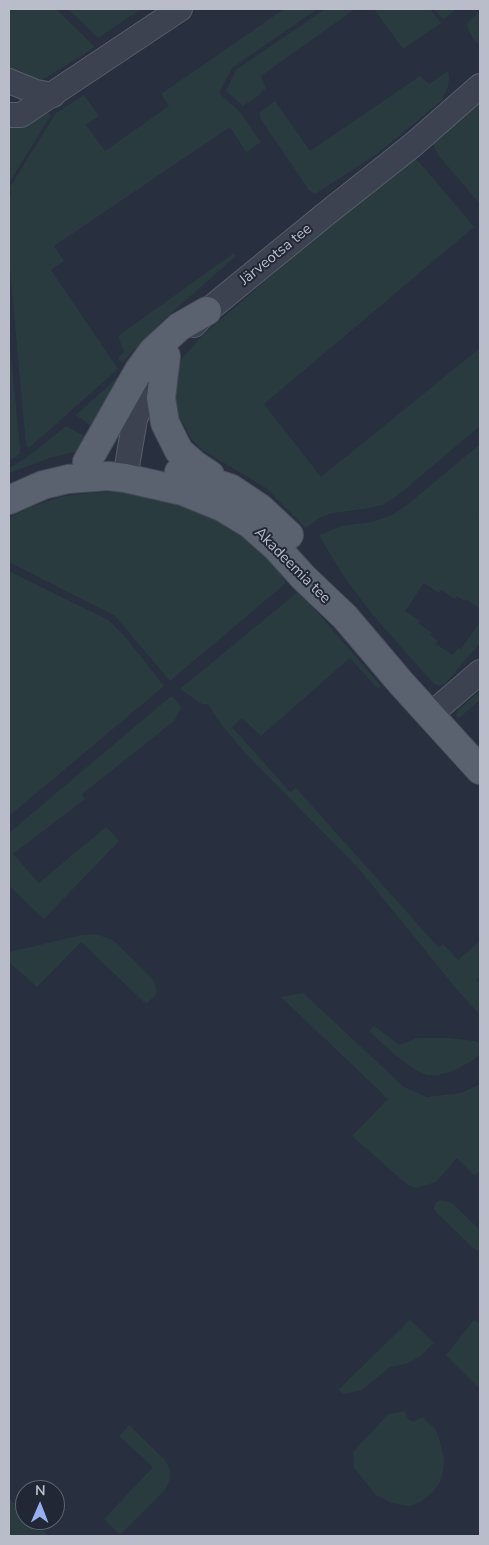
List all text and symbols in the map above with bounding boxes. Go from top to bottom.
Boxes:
street label: Järveotsa tee [236,220,316,290]
street label: Akadeemia tee [250,524,334,608]
north arrow [15,1480,65,1530]
text: N [35,1481,46,1500]

